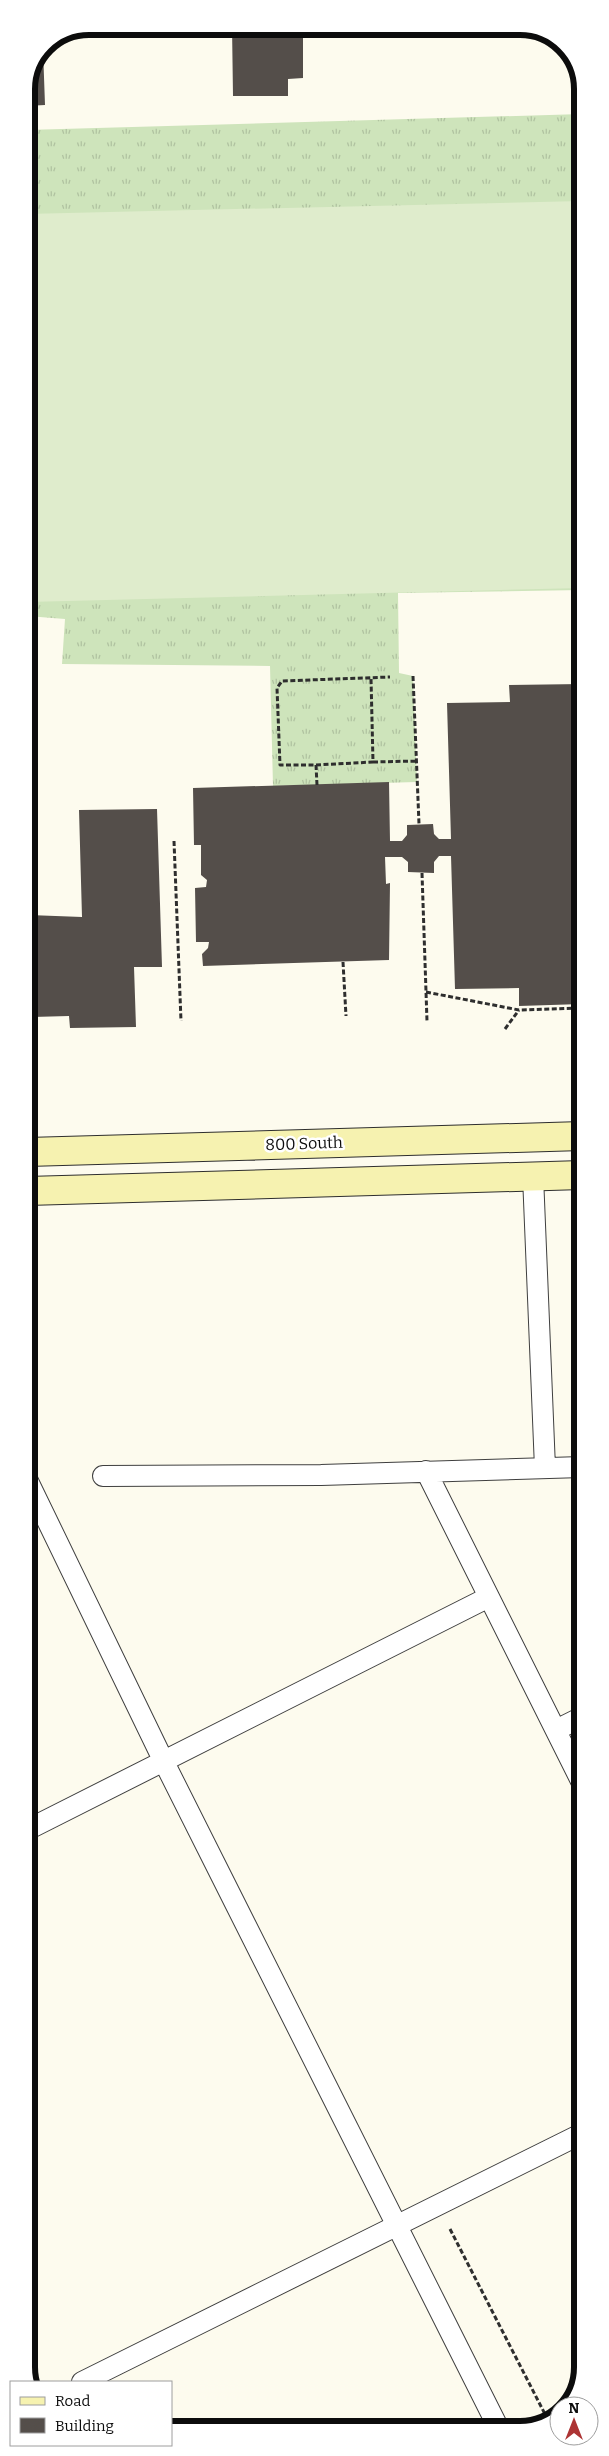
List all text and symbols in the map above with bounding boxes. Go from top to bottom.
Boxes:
street label: 800 South [265,1133,343,1154]
legend [10,2381,172,2446]
text: Road [55,2392,90,2410]
north arrow [549,2396,599,2446]
text: N [569,2400,580,2417]
text: Building [55,2417,114,2435]

